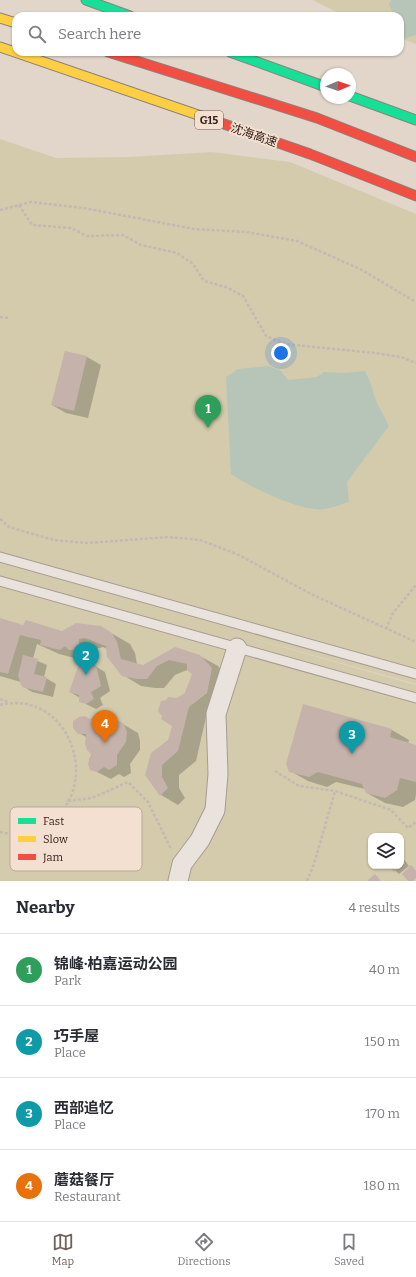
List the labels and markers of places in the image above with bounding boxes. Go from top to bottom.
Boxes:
pin: 1 [195,395,221,428]
pin: 2 [73,642,99,675]
pin: 4 [92,710,118,743]
pin: 3 [339,721,365,754]

